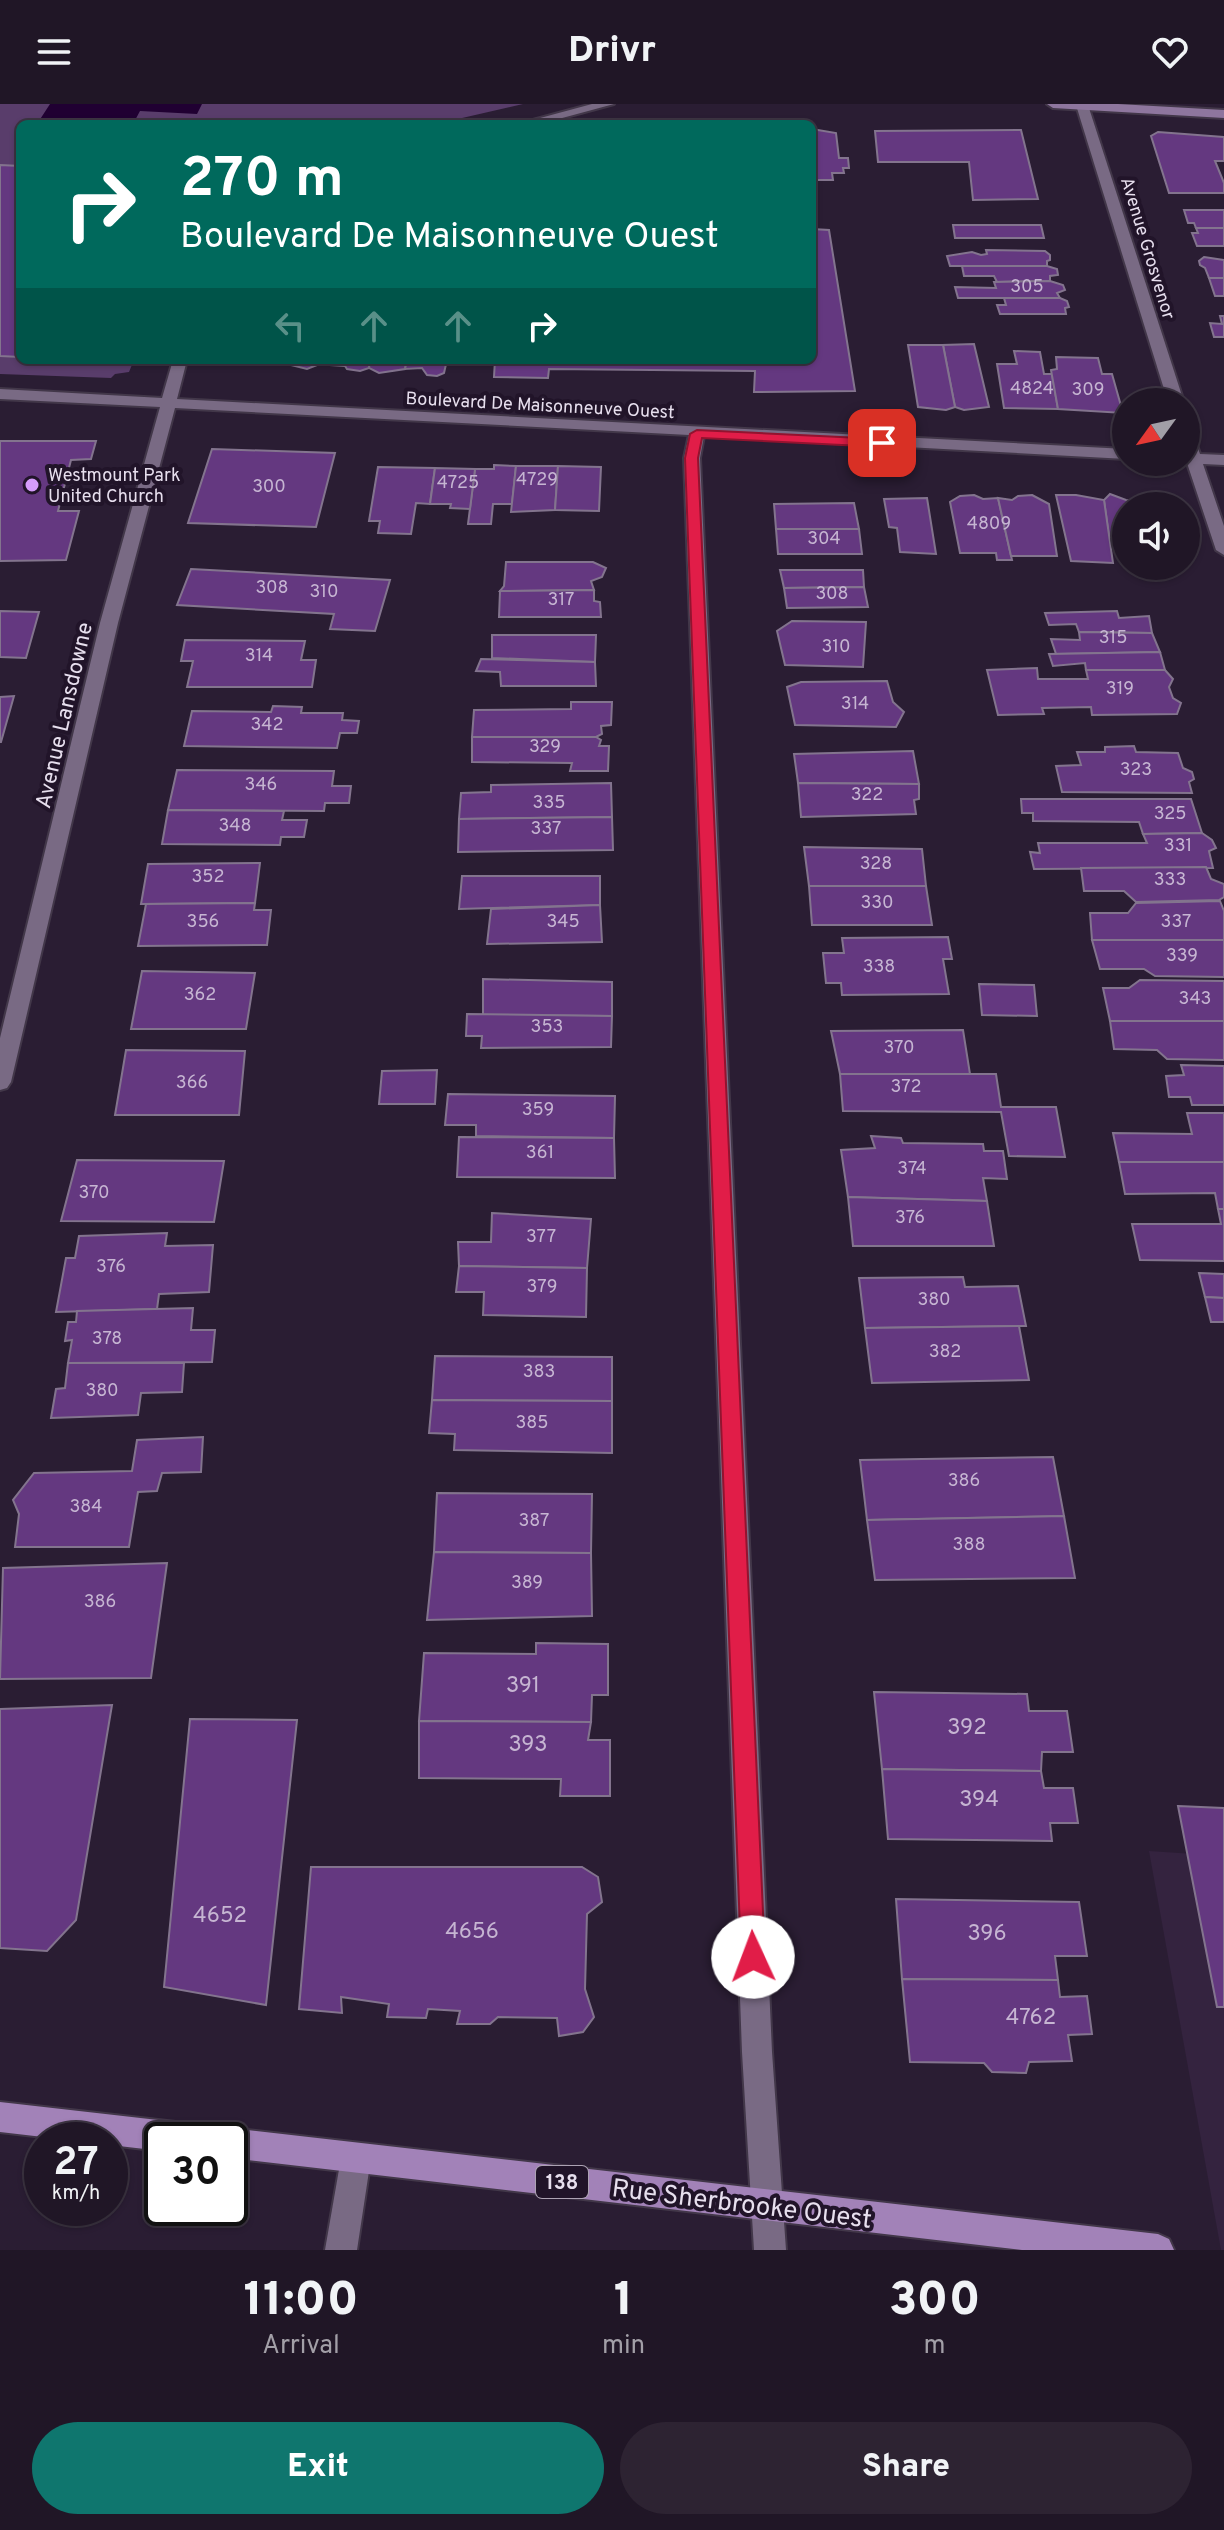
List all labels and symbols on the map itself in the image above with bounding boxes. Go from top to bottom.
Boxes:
street label: Avenue Grosvenor [1114,174,1179,322]
house number: 305 [1010,276,1044,299]
house number: 4824 [1010,378,1054,401]
house number: 309 [1072,379,1104,402]
street label: Boulevard De Maisonneuve Ouest [405,388,675,425]
north arrow [1112,388,1200,476]
pin [848,409,916,477]
place label: Westmount Park United Church [48,465,180,509]
house number: 4729 [516,469,558,492]
house number: 4725 [437,472,479,495]
marker: Westmount Park United Church [23,476,41,494]
house number: 300 [252,476,286,499]
house number: 4809 [967,513,1011,536]
house number: 304 [807,528,841,551]
house number: 308 [255,577,289,600]
house number: 310 [309,581,339,604]
house number: 308 [815,583,849,606]
house number: 317 [548,589,574,612]
street label: Avenue Lansdowne [31,620,100,811]
house number: 315 [1099,627,1127,650]
house number: 310 [821,636,851,659]
house number: 314 [245,645,273,668]
house number: 319 [1106,678,1134,701]
house number: 314 [841,693,869,716]
house number: 342 [250,714,284,737]
house number: 329 [529,736,561,759]
house number: 323 [1120,759,1152,782]
house number: 346 [245,774,277,797]
house number: 322 [851,784,883,807]
house number: 335 [533,792,565,815]
house number: 325 [1154,803,1186,826]
house number: 348 [218,815,252,838]
house number: 337 [531,818,561,841]
house number: 331 [1164,835,1192,858]
house number: 328 [860,853,892,876]
house number: 352 [192,866,224,889]
house number: 333 [1154,869,1186,892]
house number: 330 [860,892,894,915]
house number: 356 [187,911,219,934]
house number: 345 [546,911,580,934]
house number: 337 [1161,911,1191,934]
house number: 339 [1166,945,1198,968]
house number: 338 [863,956,895,979]
house number: 362 [184,984,216,1007]
house number: 343 [1179,988,1211,1011]
house number: 353 [531,1016,563,1039]
house number: 370 [883,1037,915,1060]
house number: 366 [176,1072,208,1095]
house number: 372 [891,1076,921,1099]
house number: 359 [522,1099,554,1122]
house number: 361 [526,1142,554,1165]
house number: 374 [897,1158,927,1181]
house number: 370 [78,1182,110,1205]
house number: 376 [895,1207,925,1230]
house number: 377 [526,1226,556,1249]
house number: 376 [96,1256,126,1279]
house number: 379 [527,1276,557,1299]
house number: 380 [917,1289,951,1312]
house number: 378 [92,1328,122,1351]
house number: 382 [929,1341,961,1364]
house number: 383 [523,1361,555,1384]
house number: 380 [85,1380,119,1403]
house number: 385 [515,1412,549,1435]
house number: 386 [948,1470,980,1493]
house number: 384 [69,1496,103,1519]
house number: 387 [518,1510,550,1533]
house number: 388 [953,1534,985,1557]
house number: 389 [511,1572,543,1595]
house number: 386 [84,1591,116,1614]
house number: 391 [506,1673,540,1700]
house number: 392 [947,1715,987,1742]
house number: 393 [508,1732,548,1759]
house number: 394 [959,1787,999,1814]
house number: 4652 [193,1903,247,1930]
position arrow [711,1915,795,1999]
house number: 4656 [445,1919,499,1946]
house number: 396 [967,1921,1007,1948]
house number: 4762 [1006,2005,1056,2032]
speed limit sign: 30 [144,2122,248,2226]
road number: 138 [536,2166,588,2198]
street label: Rue Sherbrooke Ouest [610,2173,874,2238]

